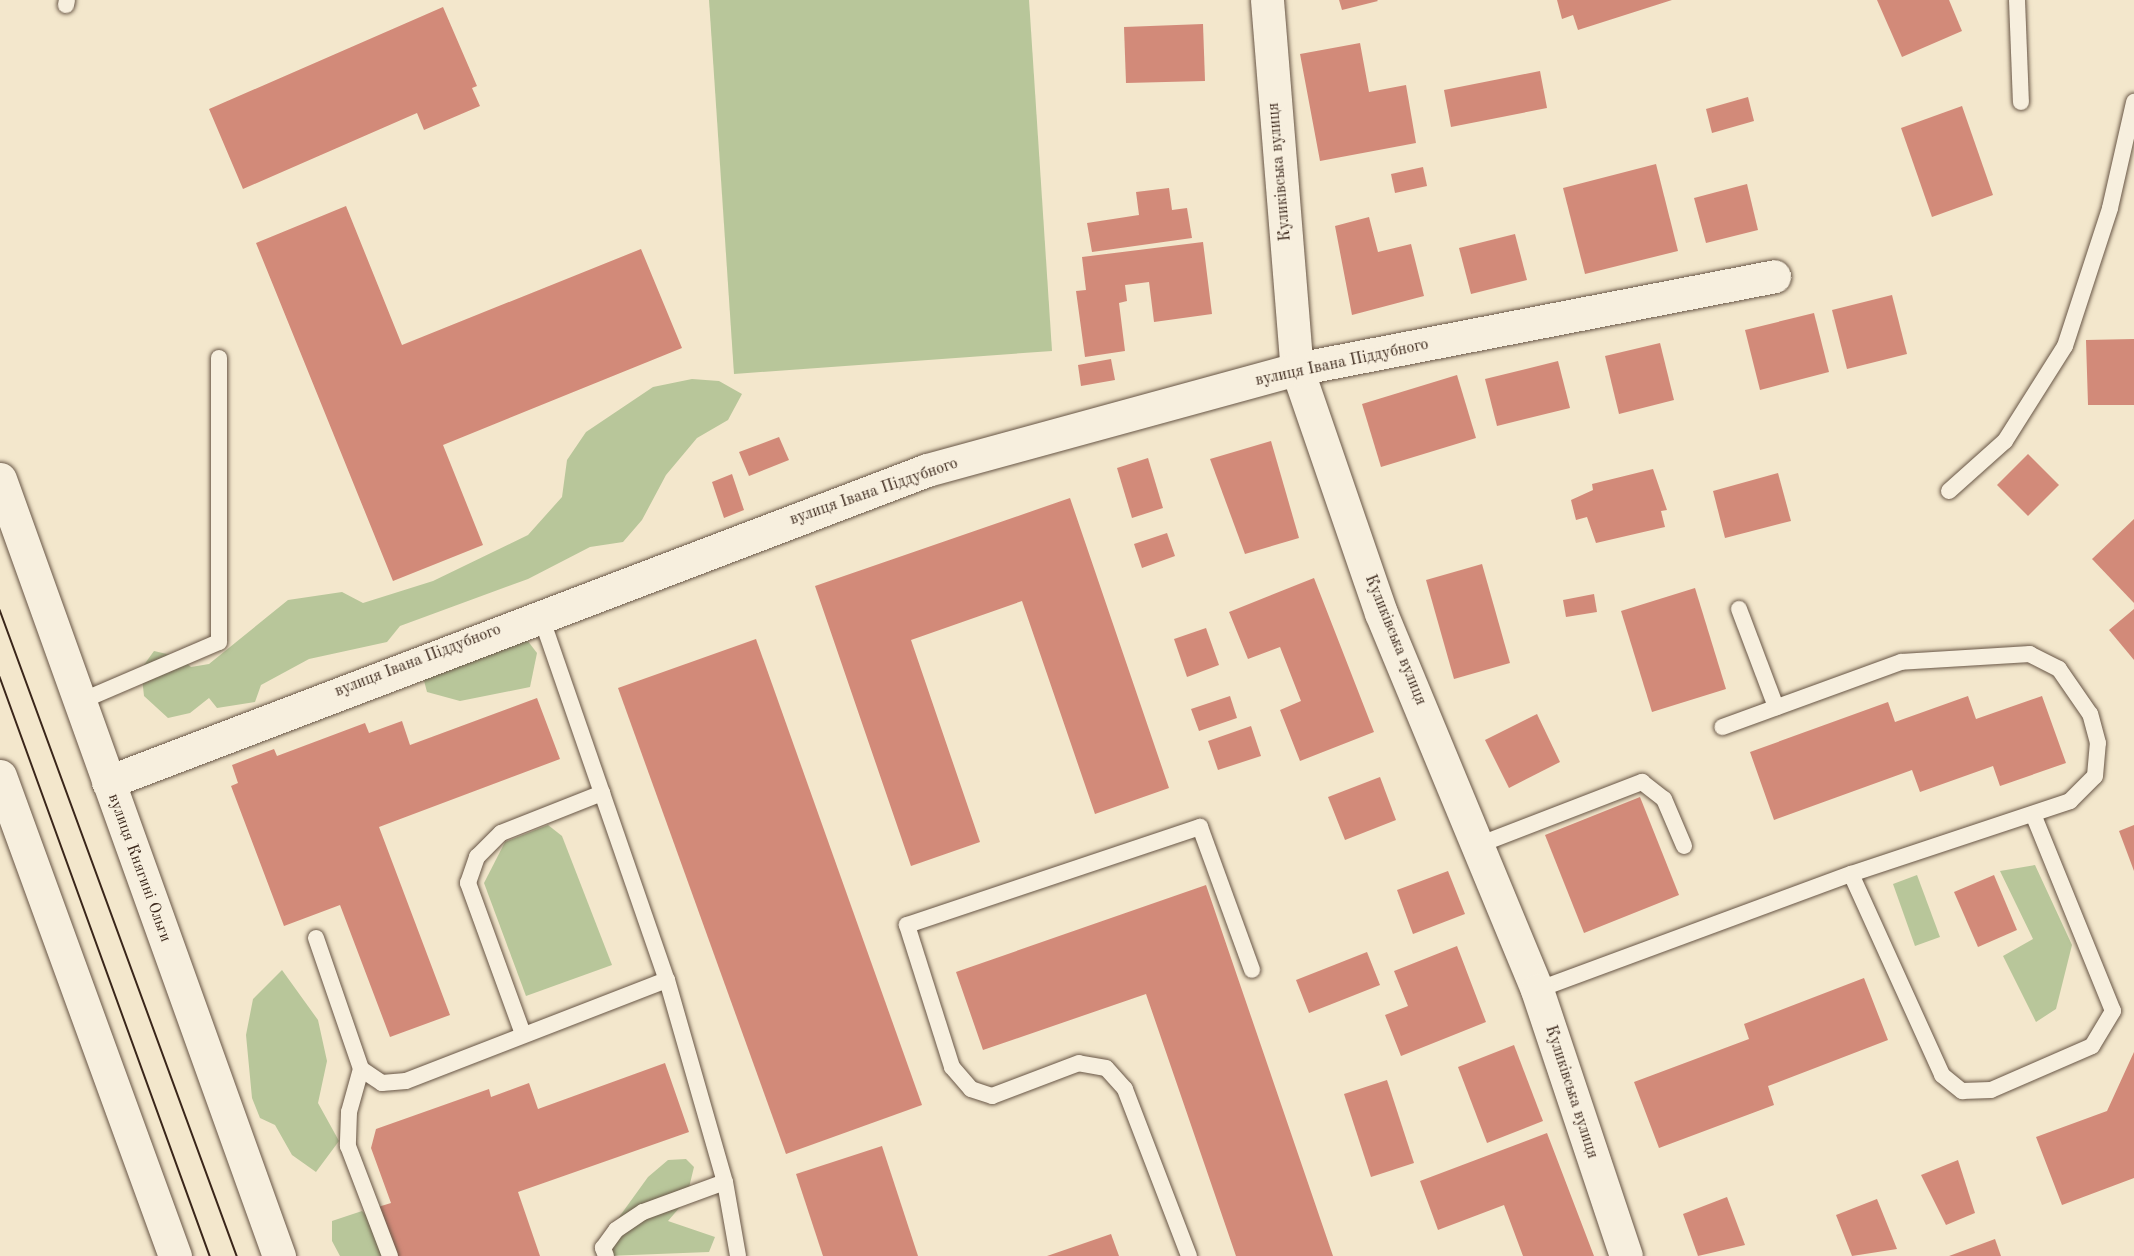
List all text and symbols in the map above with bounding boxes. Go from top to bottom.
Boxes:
street label: Куликівська вулиця [1264,102,1296,242]
street label: вулиця Івана Піддубного [1254,335,1430,391]
street label: вулиця Івана Піддубного [788,454,960,530]
street label: Куликівська вулиця [1360,572,1430,708]
street label: вулиця Івана Піддубного [332,620,504,702]
street label: вулиця Княгині Ольги [103,791,175,945]
street label: Куликівська вулиця [1540,1023,1602,1161]

